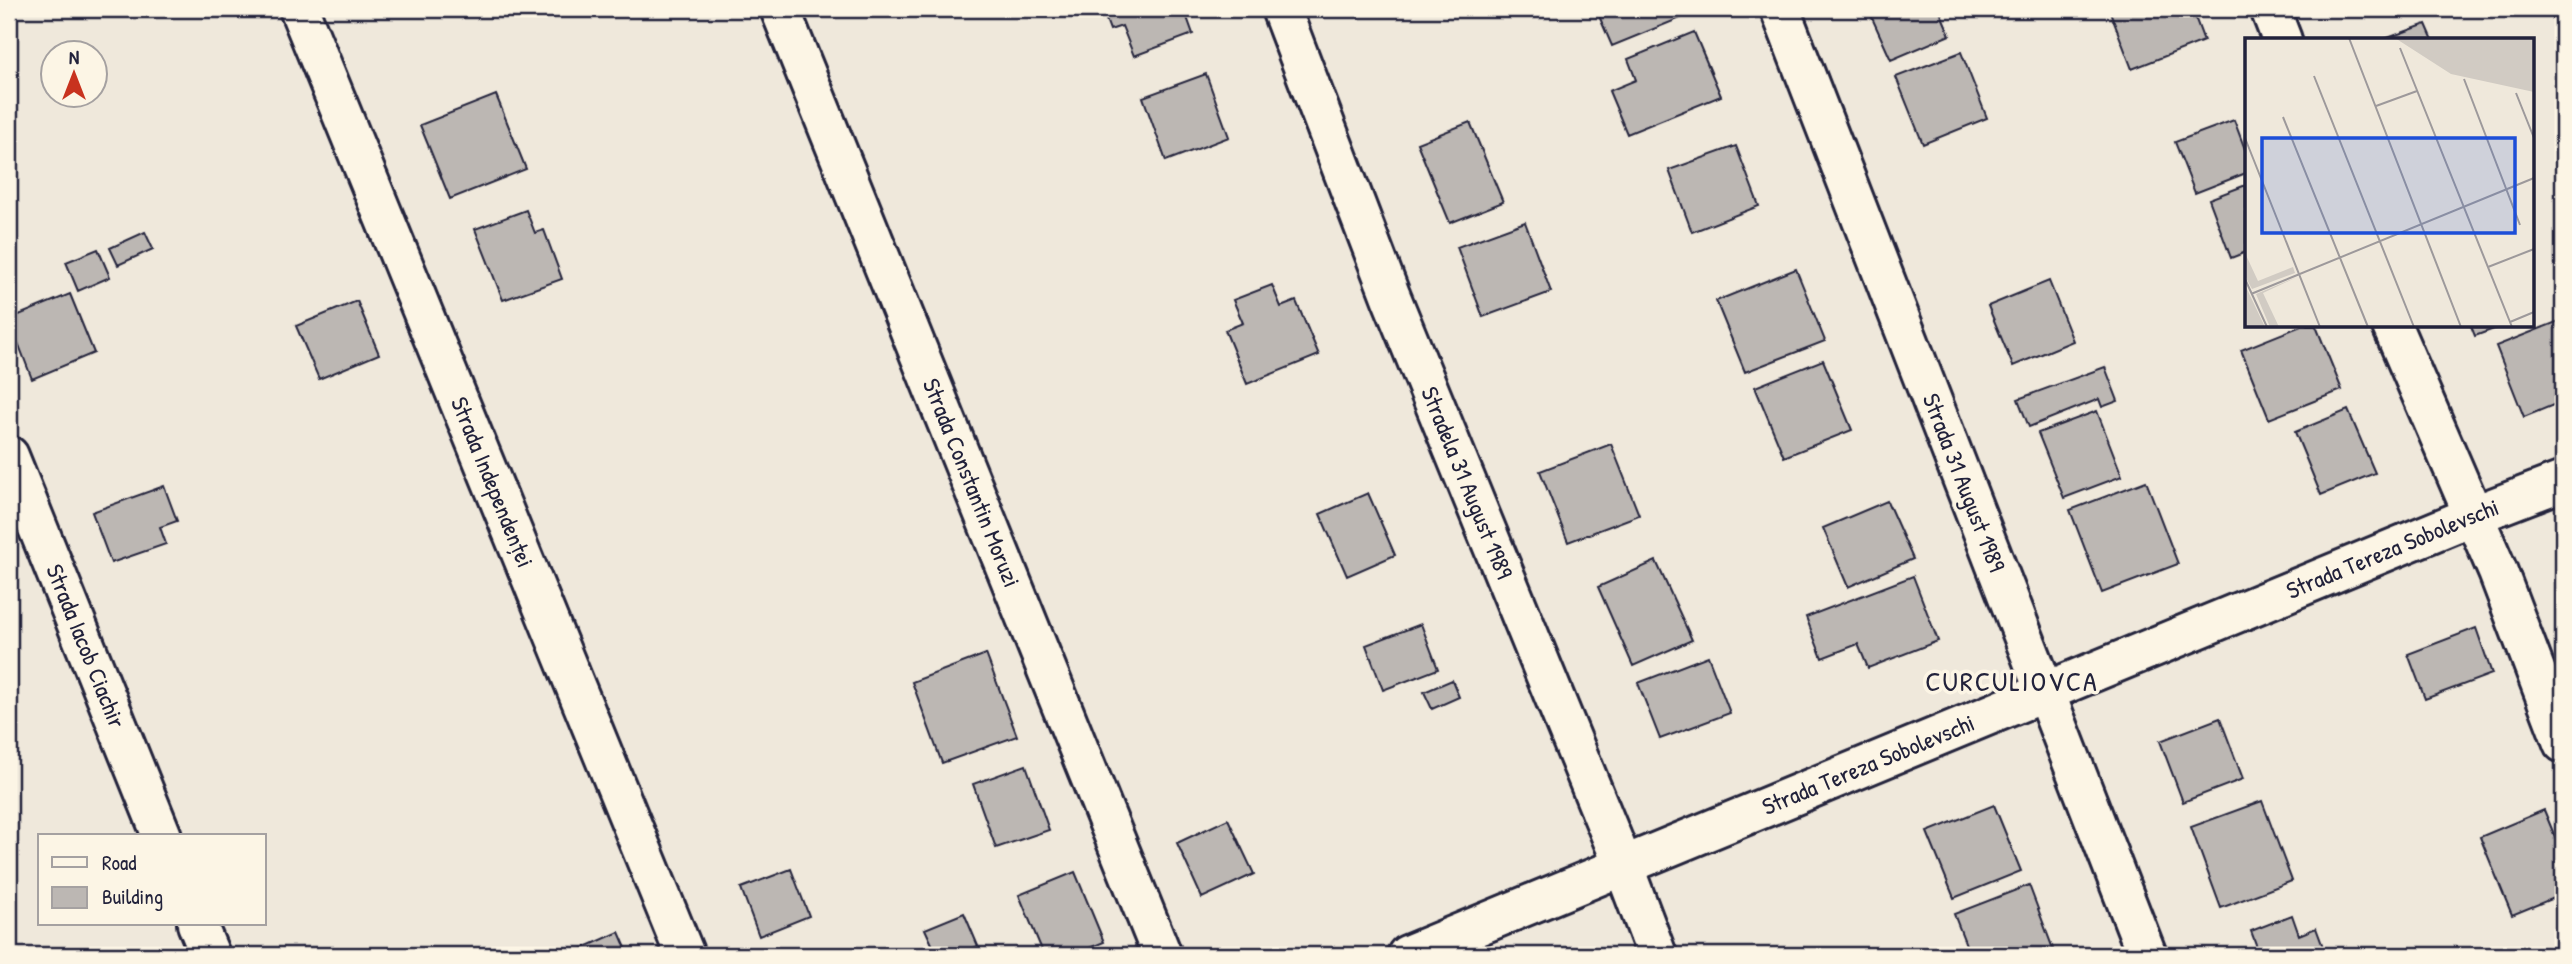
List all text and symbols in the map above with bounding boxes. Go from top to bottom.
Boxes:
north arrow [38,38,108,108]
inset map [2245,38,2534,327]
text: N [69,44,79,70]
street label: Strada Constantin Moruzi [916,373,1029,592]
street label: Stradela 31 August 1989 [1414,382,1521,583]
street label: Strada 31 August 1989 [1916,388,2014,576]
street label: Strada Independenței [444,392,542,572]
street label: Strada Tereza Sobolevschi [2281,490,2503,606]
street label: Strada Iacob Ciachir [39,559,134,732]
district label: CURCULIOVCA [1925,662,2099,700]
street label: Strada Tereza Sobolevschi [1757,706,1979,822]
legend [38,834,266,926]
text: Road [102,848,136,877]
text: Building [102,882,163,911]

